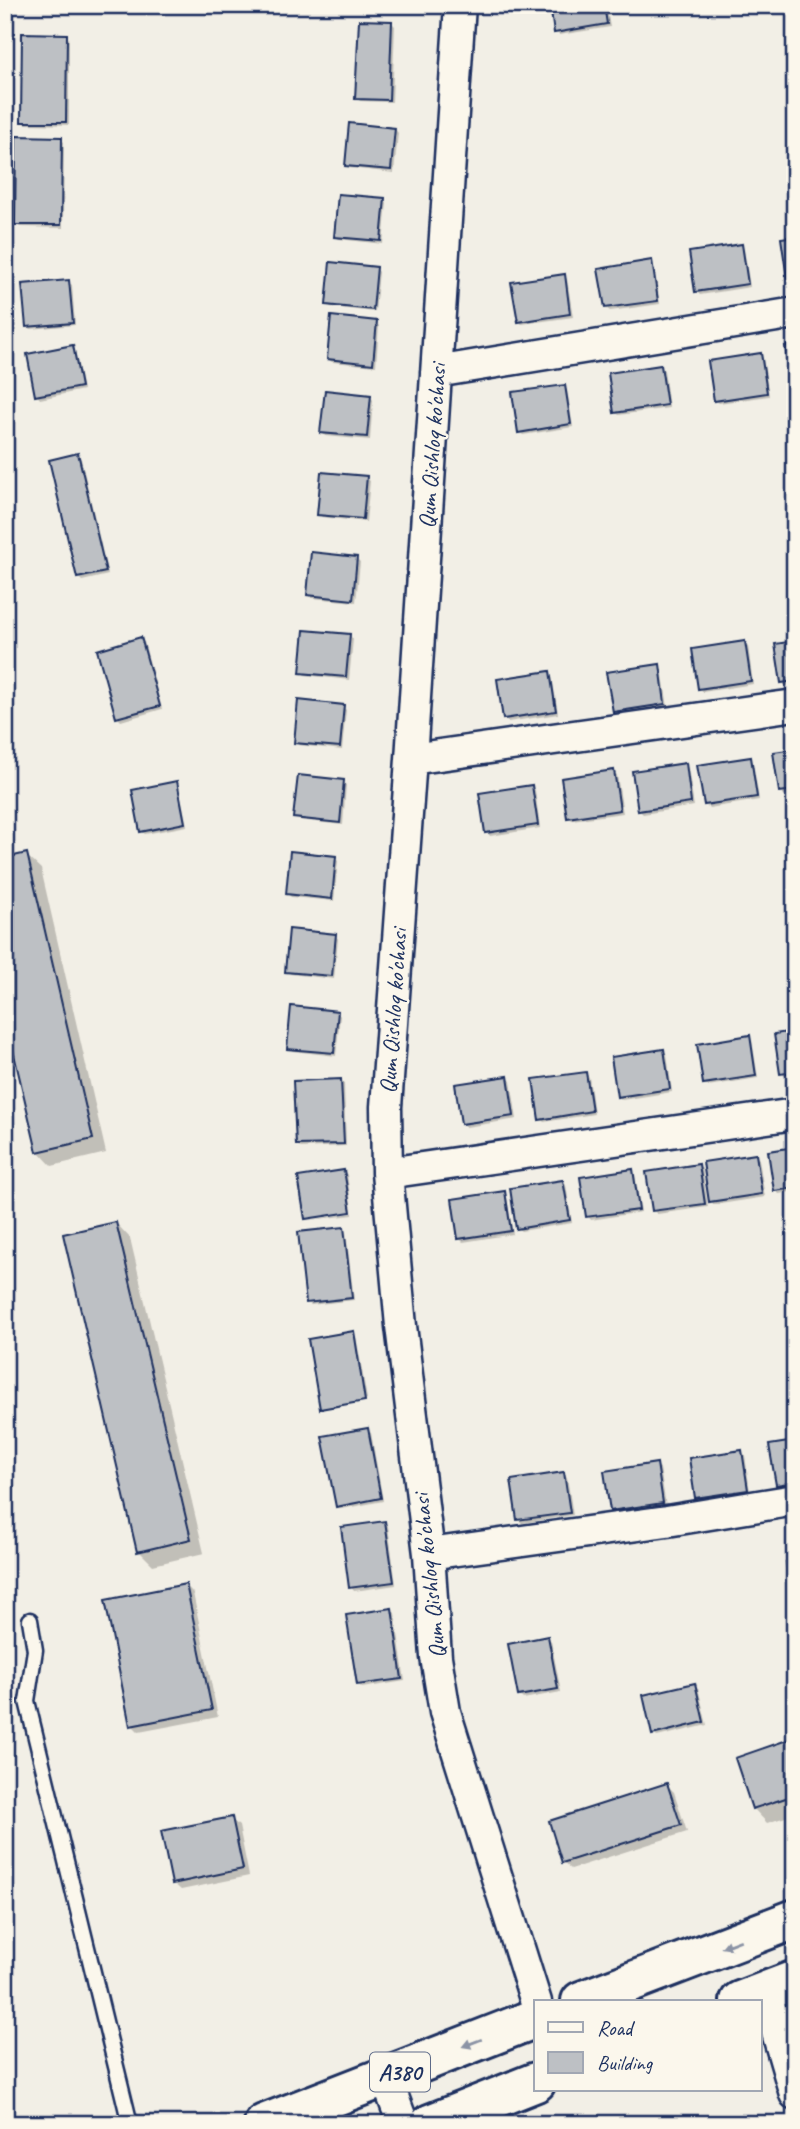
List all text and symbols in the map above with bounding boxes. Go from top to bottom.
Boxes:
street label: Qum Qishloq ko'chasi [411,360,453,530]
street label: Qum Qishloq ko'chasi [372,925,414,1095]
street label: Qum Qishloq ko'chasi [405,1490,453,1660]
one-way arrow [720,1938,741,1949]
legend [534,2000,762,2090]
text: Road [597,2015,636,2041]
one-way arrow [462,2038,483,2049]
text: Building [597,2050,654,2076]
road number: A380 [370,2052,430,2092]

